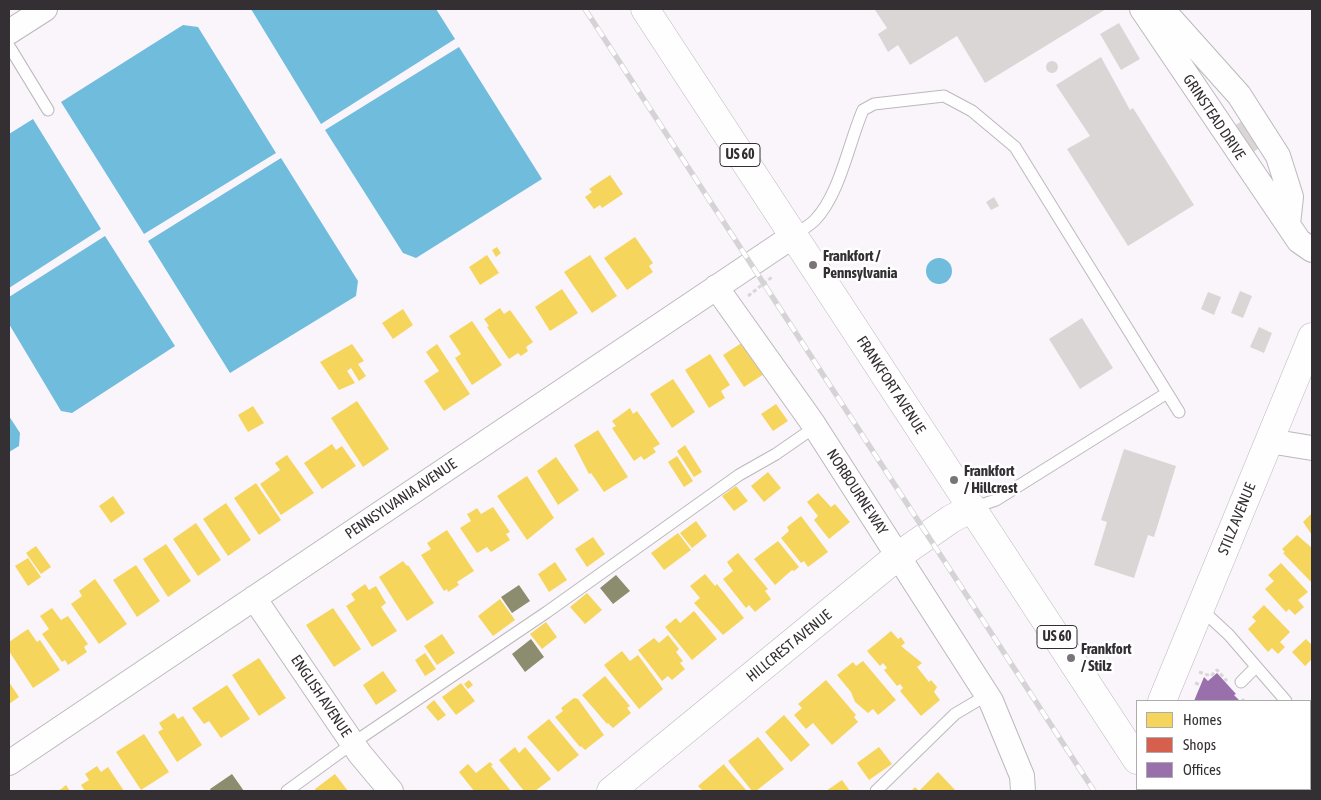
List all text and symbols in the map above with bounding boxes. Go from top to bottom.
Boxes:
street label: GRINSTEAD DRIVE [1179,71,1249,163]
road number: US 60 [720,144,760,166]
place label: Frankfort / Pennsylvania [823,247,898,282]
marker: Frankfort / Pennsylvania [807,259,819,271]
street label: FRANKFORT AVENUE [853,333,929,437]
street label: NORBOURNE WAY [823,446,891,538]
street label: PENNSYLVANIA AVENUE [342,455,460,543]
place label: Frankfort / Hillcrest [964,462,1017,497]
marker: Frankfort / Hillcrest [948,474,960,486]
street label: STILZ AVENUE [1214,480,1260,558]
street label: HILLCREST AVENUE [743,606,835,686]
road number: US 60 [1037,626,1077,649]
place label: Frankfort / Stilz [1081,640,1132,675]
street label: ENGLISH AVENUE [287,652,355,740]
marker: Frankfort / Stilz [1065,652,1077,664]
legend [1136,700,1311,790]
text: Homes [1183,711,1222,728]
text: Shops [1183,736,1216,753]
text: Offices [1183,761,1221,778]

